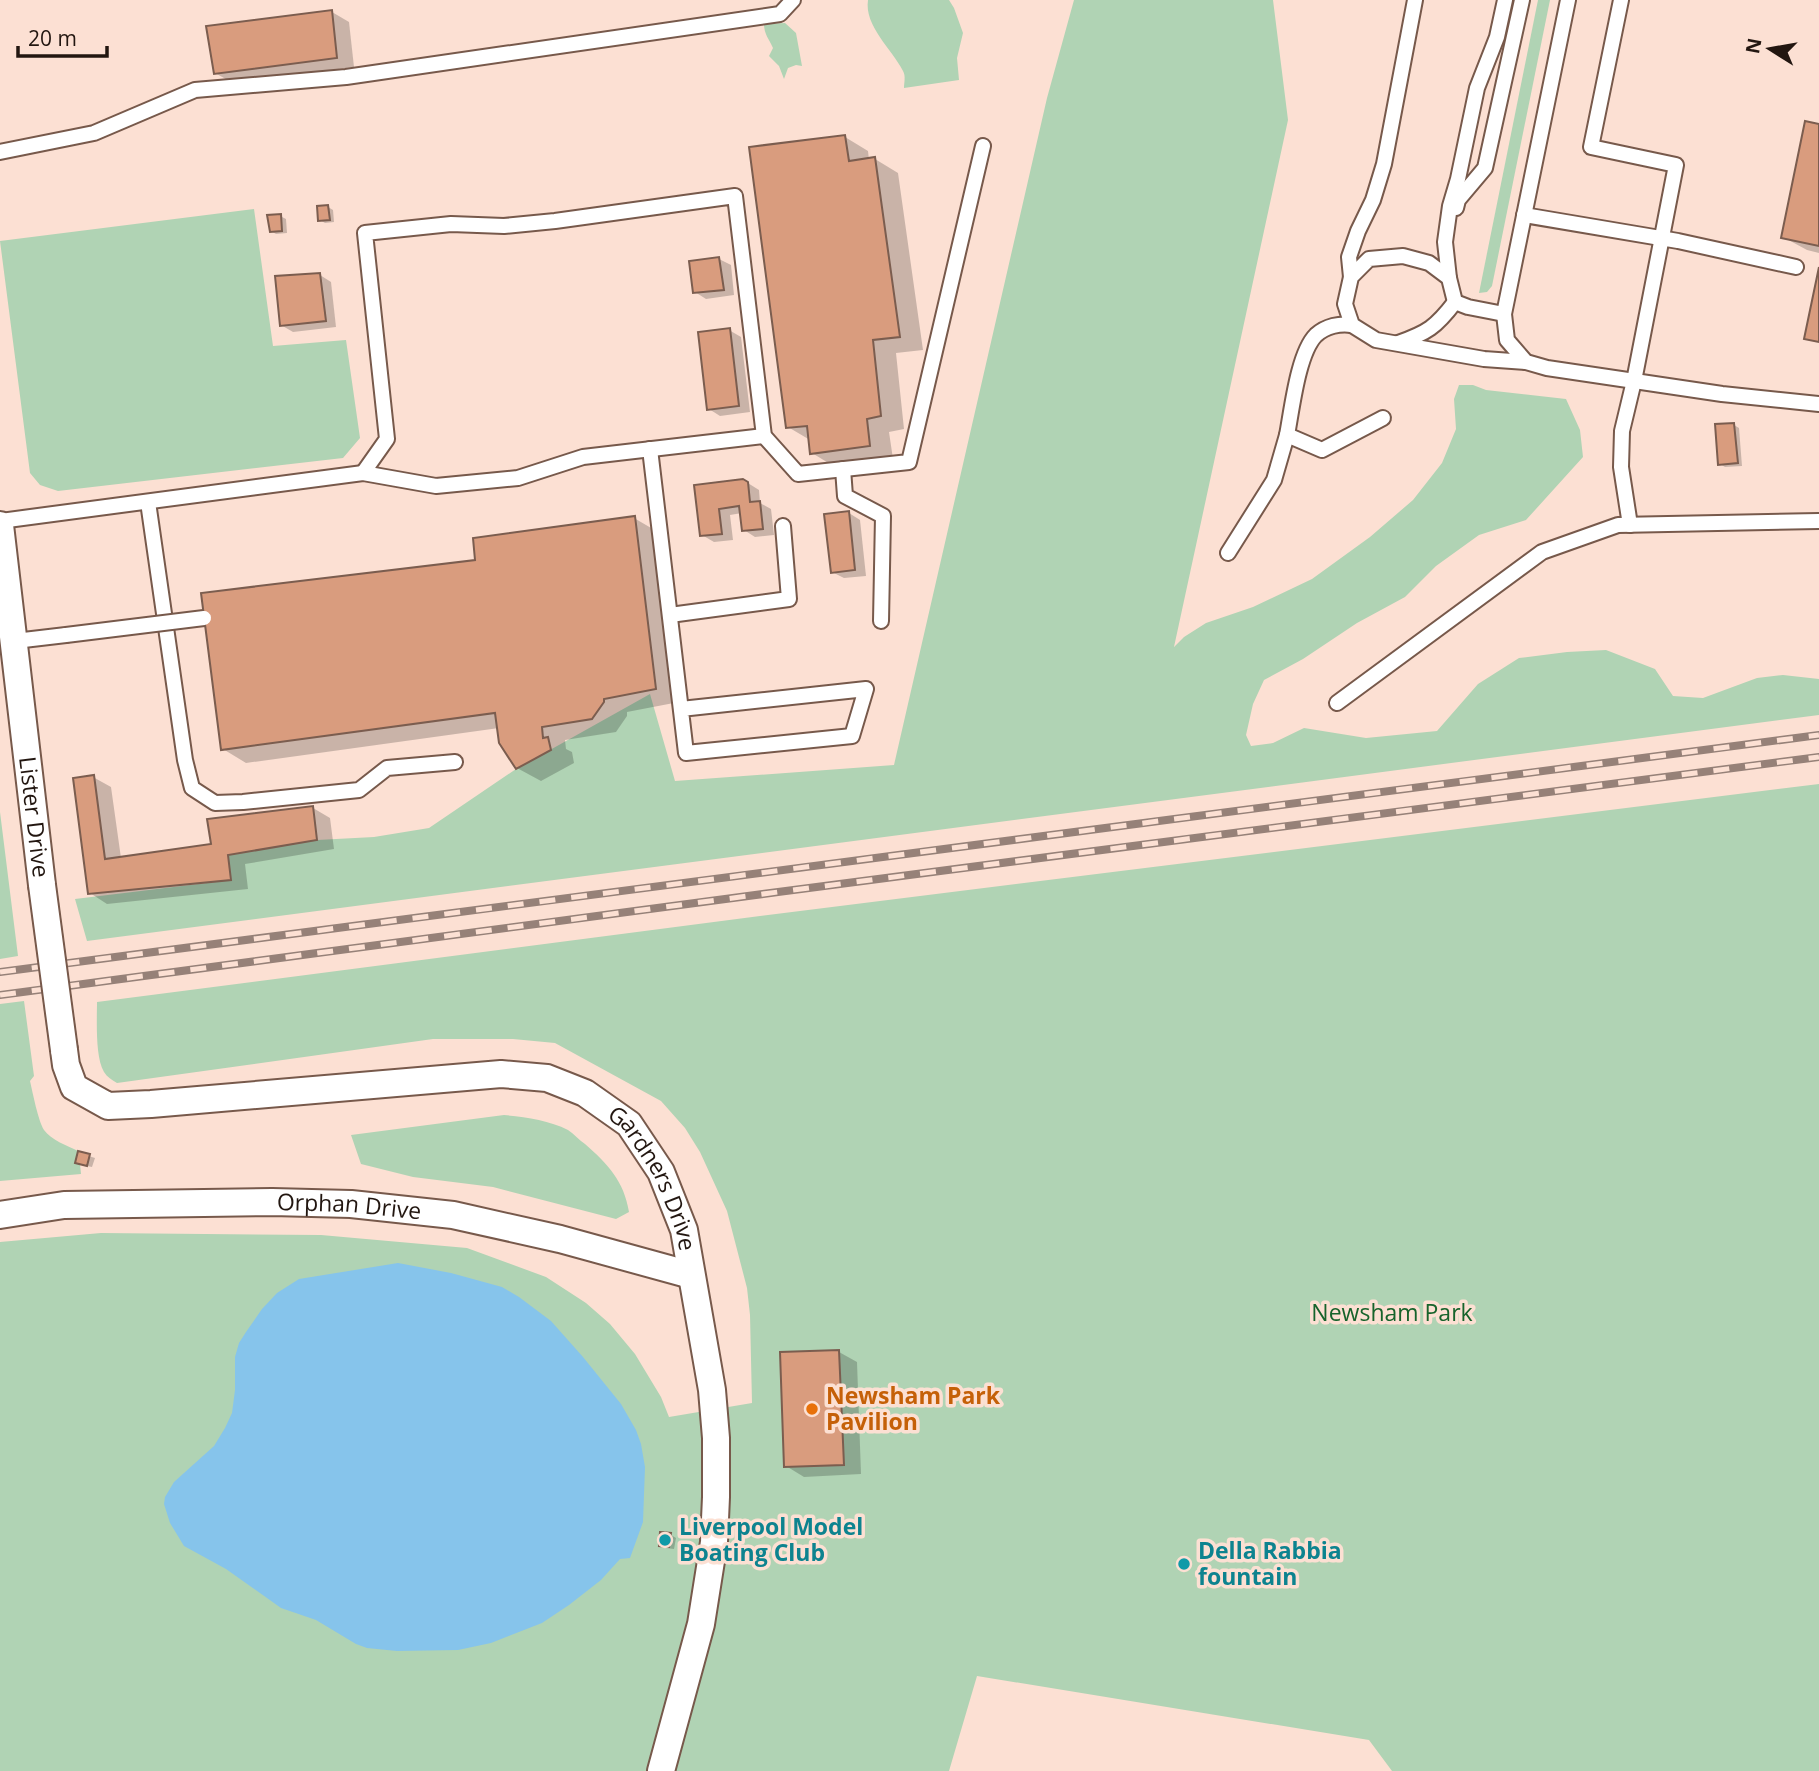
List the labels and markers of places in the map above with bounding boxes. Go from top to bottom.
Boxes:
place label: Newsham Park Pavilion [826,1379,1001,1437]
marker: Newsham Park Pavilion [804,1401,820,1417]
place label: Liverpool Model Boating Club [679,1510,863,1568]
marker: Liverpool Model Boating Club [657,1532,673,1548]
place label: Della Rabbia fountain [1198,1534,1342,1592]
marker: Della Rabbia fountain [1176,1556,1192,1572]

